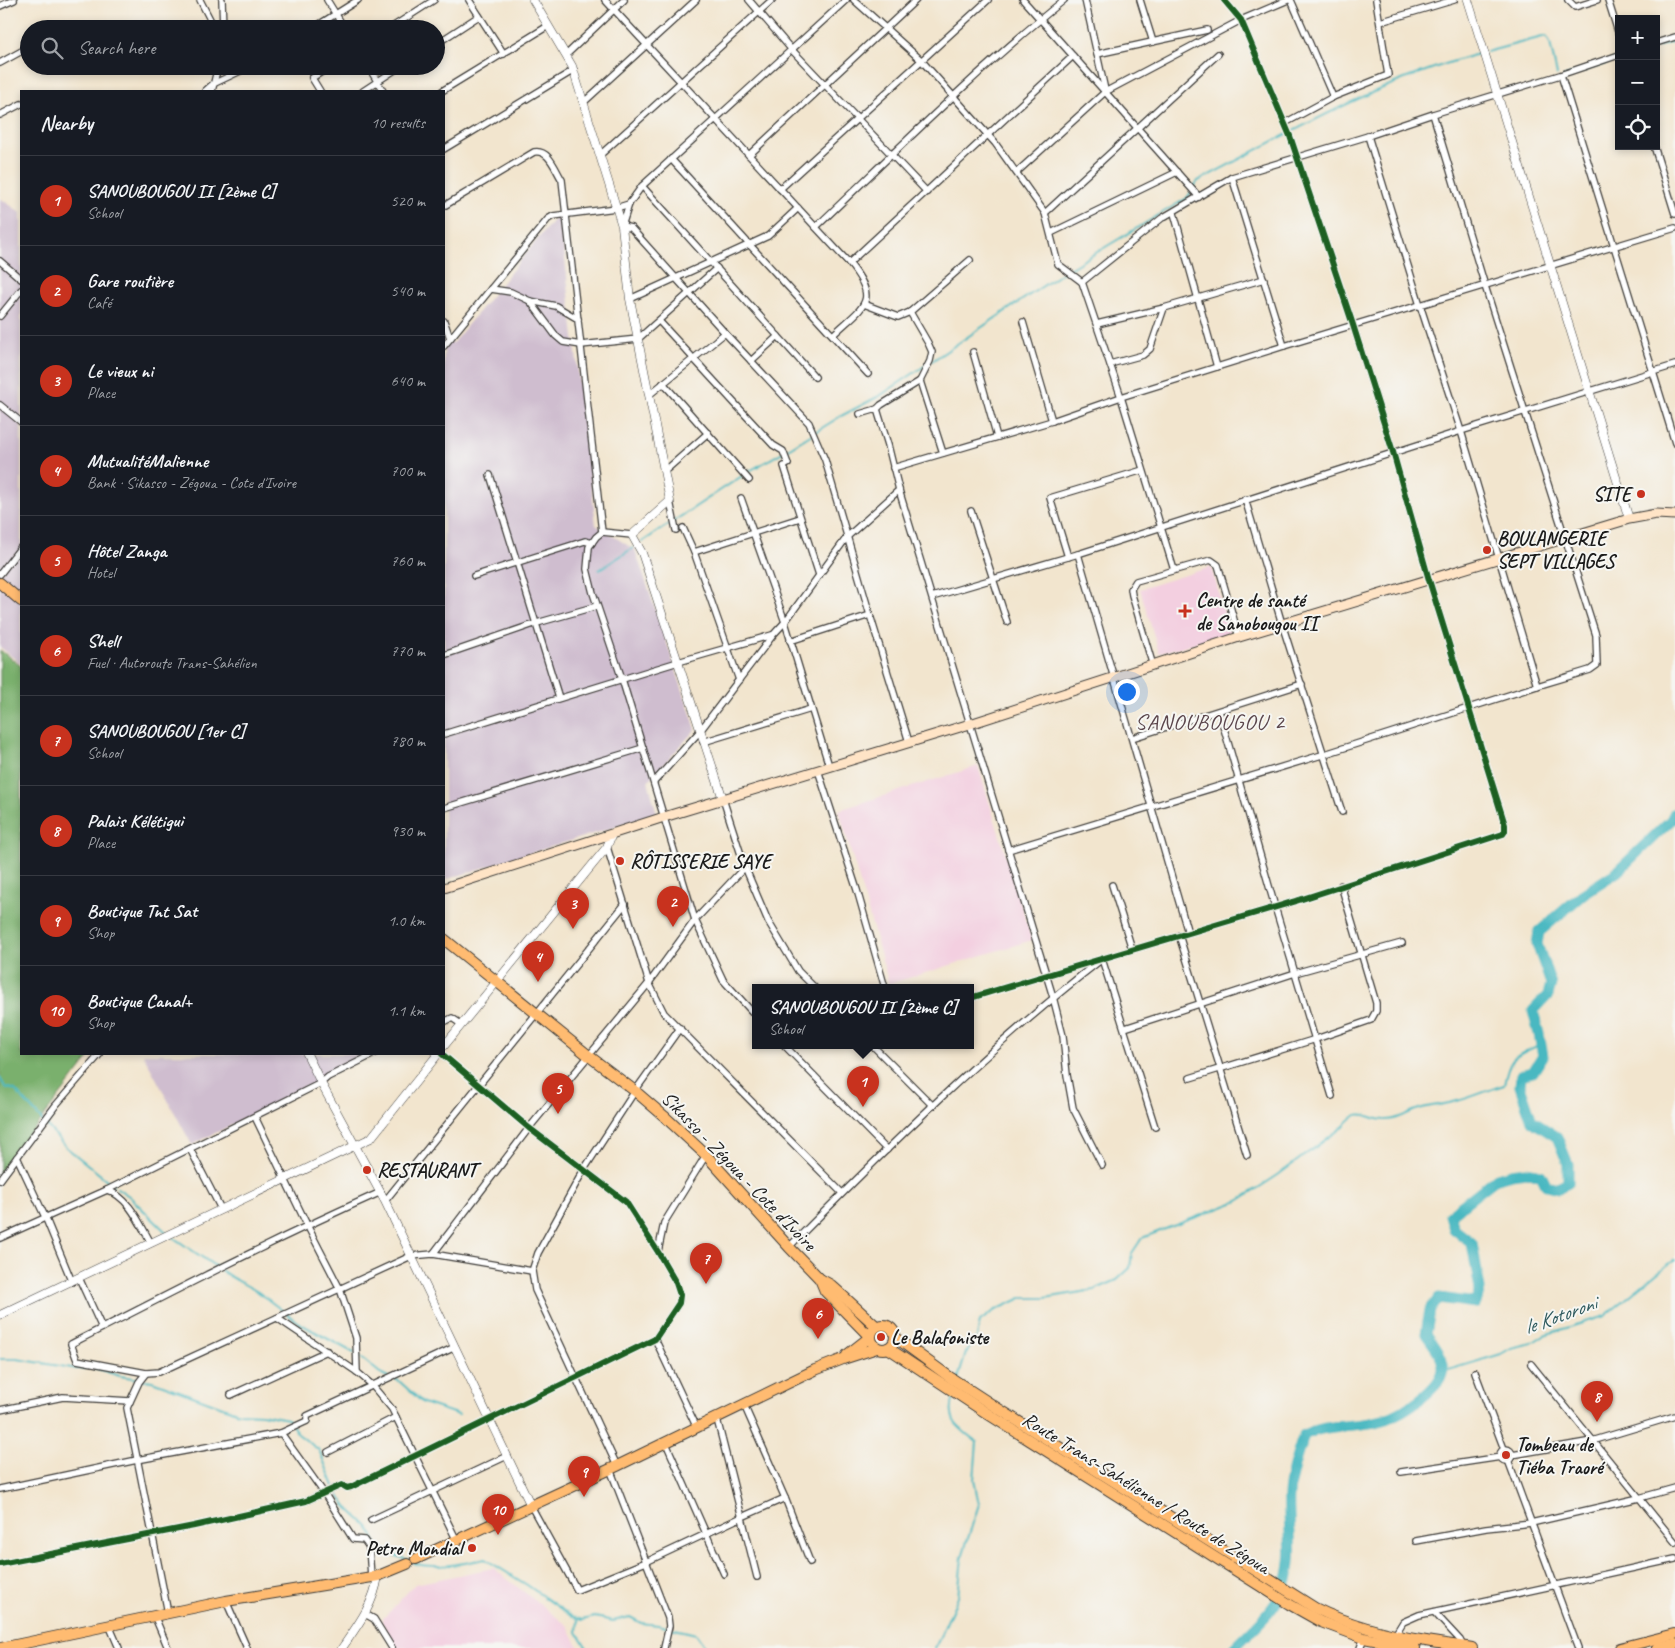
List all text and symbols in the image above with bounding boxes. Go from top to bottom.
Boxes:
map controls [1615,15,1660,150]
button: + [1615,15,1660,60]
search box [20,20,445,75]
icon: search [38,34,66,62]
text: Search here [78,36,155,60]
button: − [1615,60,1660,105]
button: locate [1615,105,1660,150]
text: Nearby [40,110,93,136]
text: 10 results [371,113,425,133]
text: SANOUBOUGOU II [2ème C] [87,179,275,203]
text: 1 [52,191,60,211]
text: 520 m [391,191,425,211]
text: School [87,203,121,223]
text: Gare routière [87,269,173,293]
text: 2 [52,281,60,301]
text: 540 m [391,281,425,301]
text: Café [87,293,111,313]
text: Le vieux ni [87,359,153,383]
text: 3 [52,371,60,391]
text: 640 m [391,371,425,391]
text: Place [87,383,115,403]
text: MutualitéMalienne [87,449,208,473]
text: 4 [52,461,60,481]
text: 700 m [391,461,425,481]
text: Bank · Sikasso - Zégoua - Cote d'Ivoire [87,473,296,493]
place label: SITE [1593,482,1635,507]
marker: SITE [1635,488,1647,500]
place label: BOULANGERIE SEPT VILLAGES [1497,526,1617,574]
text: Hôtel Zanga [87,539,167,563]
marker: BOULANGERIE SEPT VILLAGES [1481,544,1493,556]
text: 5 [53,551,59,571]
text: 760 m [391,551,425,571]
text: Hotel [87,563,115,583]
place label: Centre de santé de Sanobougou II [1196,588,1321,636]
marker: Centre de santé de Sanobougou II [1178,604,1192,618]
text: Shell [87,629,119,653]
text: 6 [52,641,60,661]
text: 770 m [391,641,425,661]
text: Fuel · Autoroute Trans-Sahélien [87,653,257,673]
your location [1114,679,1140,705]
district label: SANOUBOUGOU 2 [1135,708,1286,736]
text: SANOUBOUGOU [1er C] [87,719,245,743]
text: 7 [52,731,60,751]
text: 780 m [391,731,425,751]
text: School [87,743,121,763]
text: Palais Kélétigui [87,809,183,833]
text: 8 [52,821,60,841]
text: 930 m [391,821,425,841]
text: Place [87,833,115,853]
place label: RÔTISSERIE SAYE [630,849,775,874]
marker: RÔTISSERIE SAYE [614,855,626,867]
pin: 2 [657,886,689,927]
pin: 3 [557,888,589,929]
text: Boutique Tnt Sat [87,899,197,923]
text: 9 [52,911,60,931]
text: 1.0 km [388,911,425,931]
text: Shop [87,923,114,943]
pin: 4 [522,941,554,982]
popup [752,984,974,1049]
text: Boutique Canal+ [87,989,192,1013]
text: SANOUBOUGOU II [2ème C] [769,995,957,1019]
text: 10 [49,1001,63,1021]
text: 1.1 km [388,1001,425,1021]
text: Shop [87,1013,114,1033]
text: School [769,1019,803,1039]
pin: 1 [847,1066,879,1107]
pin: 5 [542,1073,574,1114]
street label: Sikasso - Zégoua - Cote d'Ivoire [656,1086,823,1257]
place label: RESTAURANT [377,1158,482,1183]
marker: RESTAURANT [361,1164,373,1176]
pin: 7 [690,1243,722,1284]
water label: le Kotoroni [1520,1288,1605,1340]
pin: 6 [802,1298,834,1339]
place label: Le Balafoniste [891,1325,990,1350]
marker: Le Balafoniste [875,1331,887,1343]
pin: 8 [1581,1381,1613,1422]
street label: Route Trans-Sahélienne / Route de Zégoua [1018,1406,1276,1581]
place label: Tombeau de Tiéba Traoré [1516,1432,1606,1480]
marker: Tombeau de Tiéba Traoré [1500,1449,1512,1461]
pin: 9 [568,1456,600,1497]
pin: 10 [482,1494,514,1535]
place label: Petro Mondial [366,1536,465,1561]
marker: Petro Mondial [466,1542,478,1554]

